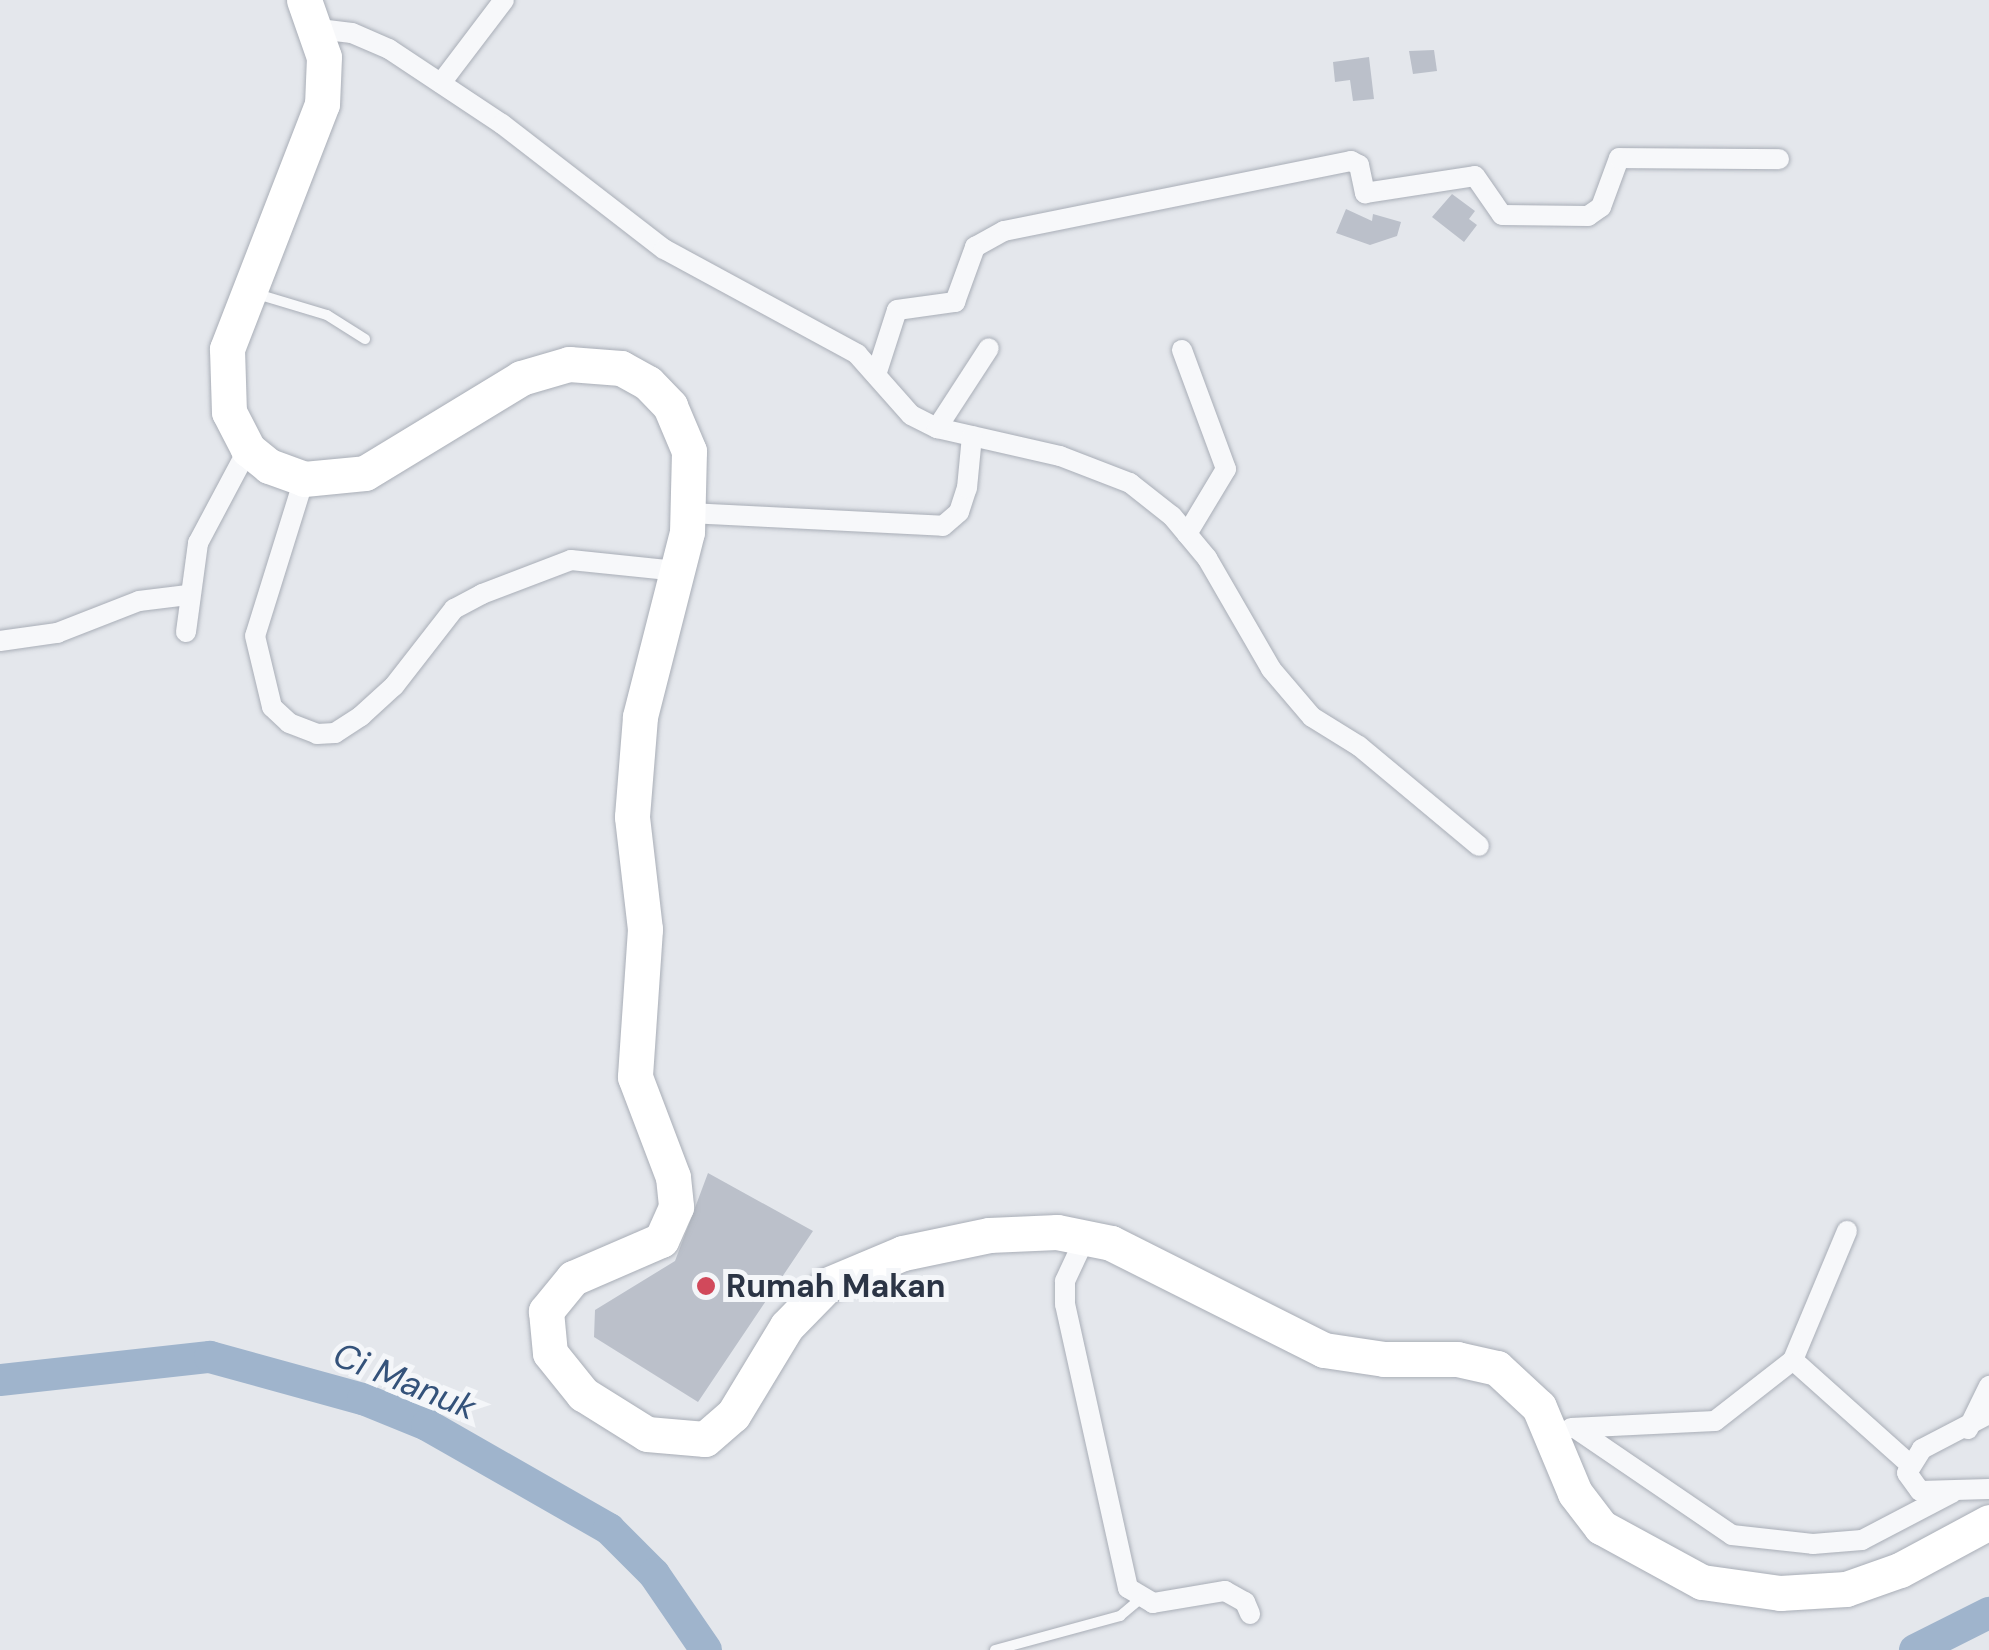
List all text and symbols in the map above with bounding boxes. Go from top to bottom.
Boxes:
place label: Rumah Makan [726,1267,946,1305]
marker: Rumah Makan [695,1275,717,1297]
water label: Ci Manuk [327,1333,483,1429]

